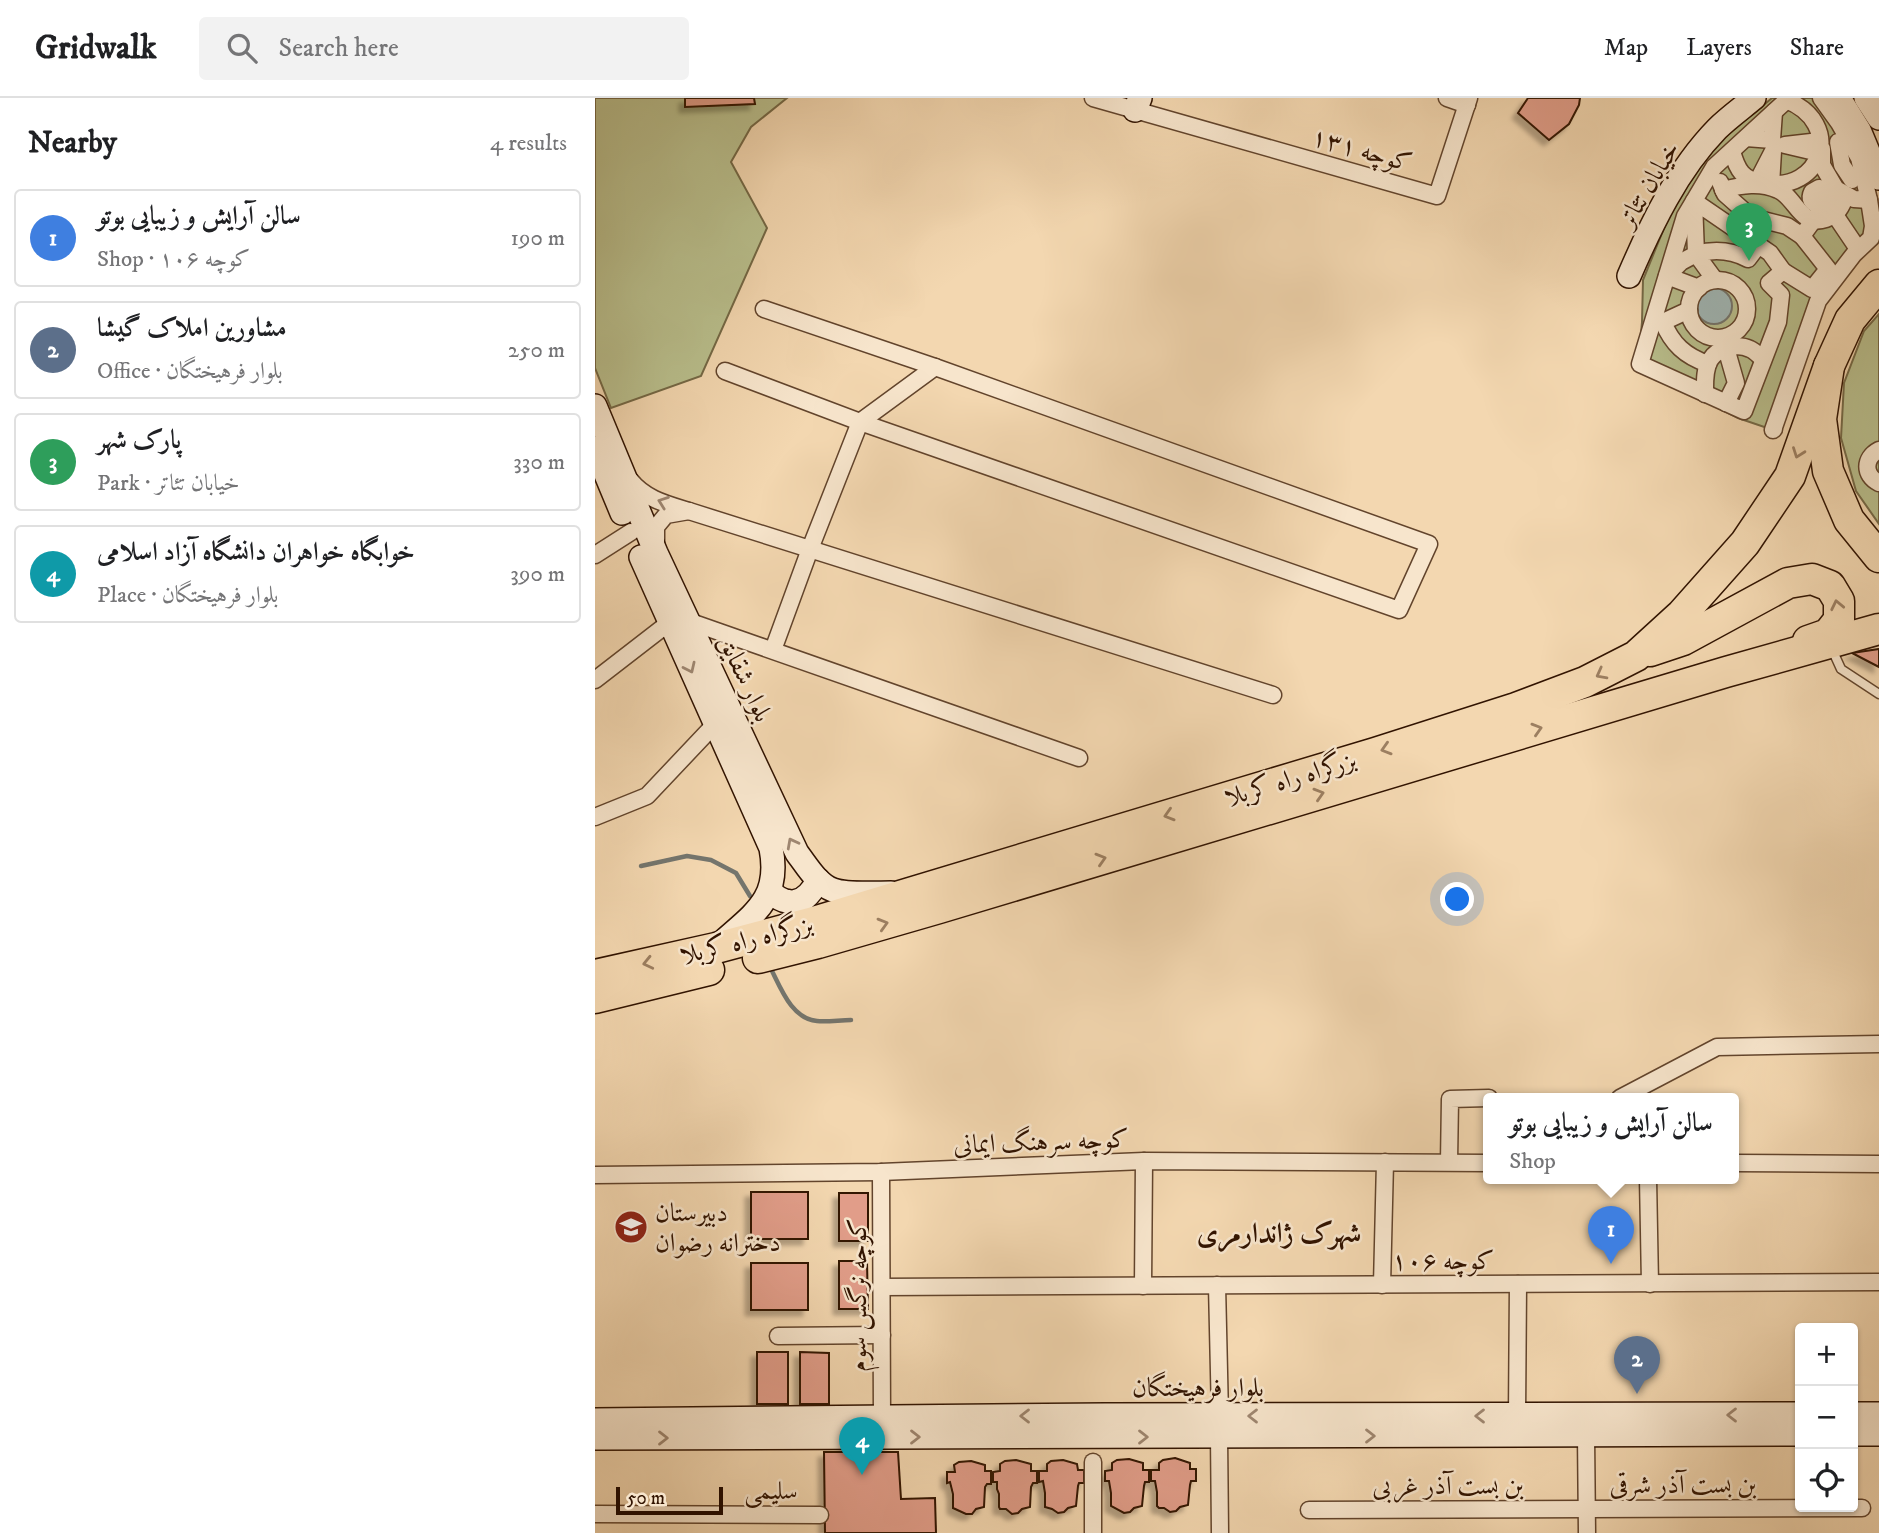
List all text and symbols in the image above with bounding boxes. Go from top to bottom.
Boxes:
search box [199,17,689,80]
text: Gridwalk [35,28,157,69]
icon: search [223,29,261,67]
text: Search here [279,32,399,65]
text: Map [1604,33,1648,63]
text: Layers [1686,33,1752,63]
text: Share [1790,33,1844,63]
street label: کوچه ۱۳۱ [1308,120,1416,180]
text: Nearby [28,125,117,162]
text: 4 results [490,129,567,158]
street label: خیابان تئاتر [1609,136,1688,237]
text: سالن آرایش و زیبایی بوتو [97,200,301,233]
pin: 3 [1726,203,1772,261]
text: 1 [49,224,57,253]
text: 190 m [511,224,565,253]
text: Shop · کوچه ۱۰۶ [97,245,250,274]
text: مشاورین املاک گیشا [97,312,287,345]
text: 2 [47,336,59,365]
text: 250 m [508,336,565,365]
text: Office · بلوار فرهیختگان [97,357,283,386]
text: پارک شهر [97,424,181,457]
one-way arrow [1792,447,1806,459]
text: 3 [49,448,57,477]
text: 330 m [513,448,565,477]
text: Park · خیابان تئاتر [97,469,240,498]
one-way arrow [657,497,669,511]
text: خوابگاه خواهران دانشگاه آزاد اسلامی [97,536,415,569]
text: 4 [46,560,60,589]
text: 390 m [510,560,565,589]
text: Place · بلوار فرهیختگان [97,581,278,610]
one-way arrow [1830,600,1845,612]
street label: بلوار شقایق [710,630,779,728]
one-way arrow [682,661,696,673]
one-way arrow [1596,666,1608,679]
one-way arrow [1531,722,1543,737]
one-way arrow [1381,741,1393,755]
street label: بزرگراه راه کربلا [1220,742,1361,815]
one-way arrow [1313,788,1325,802]
one-way arrow [1163,806,1175,821]
one-way arrow [787,838,801,850]
one-way arrow [1095,853,1107,868]
your location [1440,882,1474,916]
street label: بزرگراه راه کربلا [676,906,817,973]
one-way arrow [877,917,889,932]
one-way arrow [642,955,654,969]
popup [1483,1093,1739,1184]
text: سالن آرایش و زیبایی بوتو [1509,1107,1713,1140]
street label: کوچه سرهنگ ایمانی [953,1122,1129,1162]
text: Shop [1509,1147,1556,1176]
place label: دبیرستان دخترانه رضوان [655,1197,781,1260]
pin: 1 [1588,1206,1634,1264]
school or university icon: دبیرستان دخترانه رضوان [612,1208,650,1246]
district label: شهرک ژاندارمری [1197,1216,1361,1253]
street label: کوچه نرگس سوم [842,1218,880,1372]
street label: کوچه ۱۰۶ [1392,1245,1494,1278]
map controls [1795,1323,1858,1512]
button: + [1795,1323,1858,1386]
pin: 2 [1614,1336,1660,1394]
street label: بلوار فرهیختگان [1132,1371,1264,1405]
button: − [1795,1386,1858,1449]
one-way arrow [1726,1407,1737,1423]
one-way arrow [1019,1408,1030,1424]
one-way arrow [1247,1408,1257,1424]
one-way arrow [1474,1408,1485,1424]
pin: 4 [839,1417,885,1475]
one-way arrow [1365,1428,1376,1444]
one-way arrow [910,1429,921,1445]
one-way arrow [1137,1429,1148,1444]
one-way arrow [658,1430,669,1446]
button: locate [1795,1449,1858,1512]
street label: بن بست آذر شرقی [1609,1469,1757,1502]
street label: بن بست آذر غربی [1372,1470,1524,1504]
street label: سلیمی [744,1475,798,1508]
scale bar [616,1484,723,1516]
text: 50 m [627,1487,665,1510]

